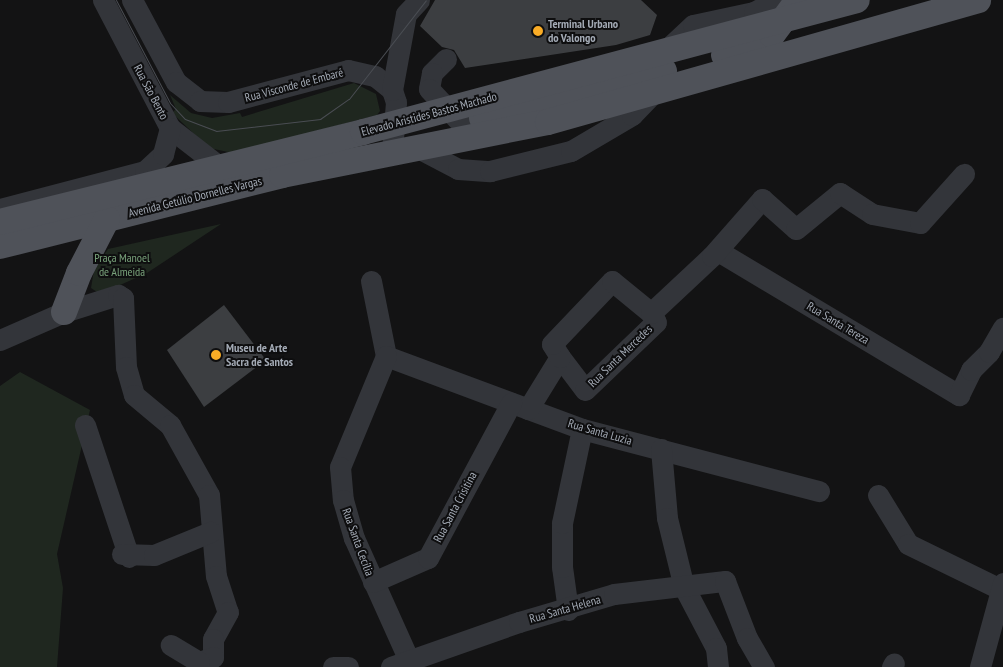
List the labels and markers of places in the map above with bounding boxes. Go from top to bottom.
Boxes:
place label: Terminal Urbano do Valongo [548,17,618,45]
marker: Terminal Urbano do Valongo [532,25,544,37]
place label: Museu de Arte Sacra de Santos [226,341,293,369]
marker: Museu de Arte Sacra de Santos [210,349,222,361]

